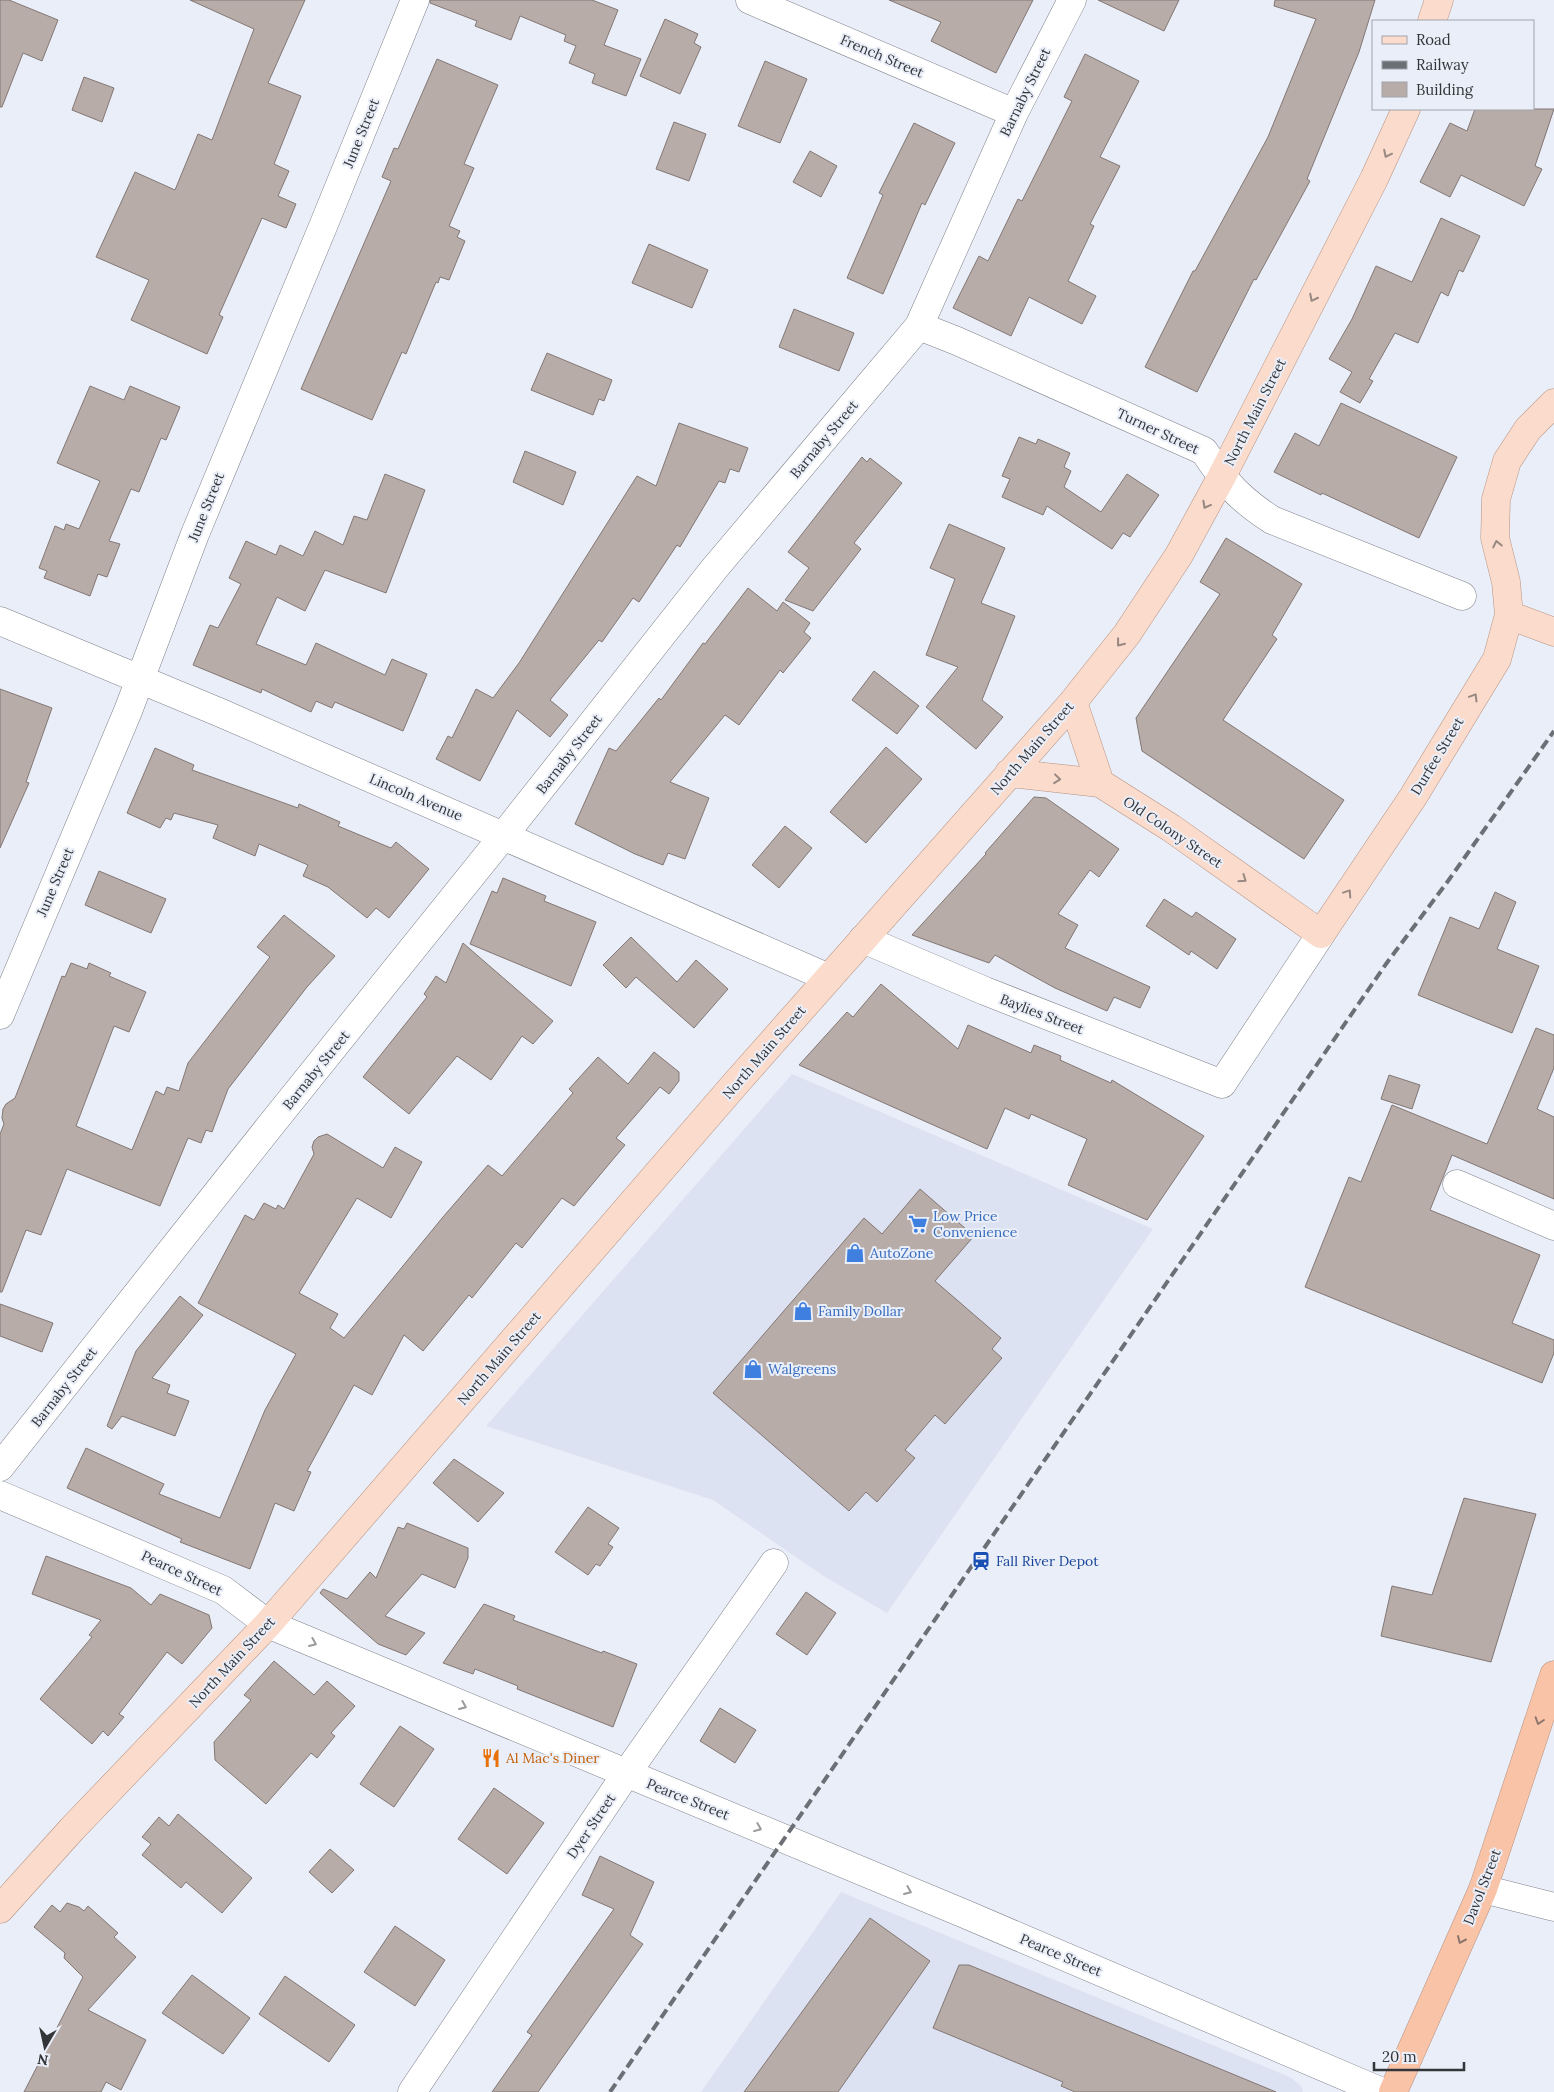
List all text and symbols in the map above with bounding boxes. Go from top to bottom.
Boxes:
legend [1372,20,1534,110]
street label: French Street [838,30,927,82]
text: Road [1416,30,1451,49]
street label: Barnaby Street [996,44,1054,139]
text: Railway [1416,55,1469,74]
text: Building [1416,80,1474,99]
street label: June Street [339,95,383,171]
one-way arrow [1383,148,1393,157]
one-way arrow [1309,293,1319,302]
street label: North Main Street [1220,355,1290,469]
street label: Barnaby Street [786,396,862,482]
street label: Turner Street [1114,404,1203,458]
street label: June Street [184,469,228,545]
one-way arrow [1202,499,1212,508]
one-way arrow [1492,540,1503,549]
one-way arrow [1117,637,1126,646]
one-way arrow [1467,694,1477,703]
street label: North Main Street [986,697,1078,799]
street label: Barnaby Street [532,710,606,798]
street label: Durfee Street [1407,713,1468,798]
street label: Lincoln Avenue [367,769,466,825]
one-way arrow [1054,773,1062,784]
street label: Old Colony Street [1120,792,1227,872]
street label: June Street [32,844,78,920]
one-way arrow [1237,873,1247,882]
one-way arrow [1342,889,1351,899]
street label: Baylies Street [998,990,1087,1038]
street label: North Main Street [718,1001,810,1103]
street label: Barnaby Street [279,1026,354,1113]
place label: Low Price Convenience [933,1207,1018,1241]
supermarket icon: Low Price Convenience [907,1213,929,1235]
shop icon: AutoZone [844,1242,866,1264]
place label: AutoZone [869,1244,934,1262]
shop icon: Family Dollar [792,1300,814,1322]
place label: Family Dollar [818,1302,903,1320]
street label: North Main Street [453,1307,545,1409]
street label: Barnaby Street [27,1343,101,1431]
shop icon: Walgreens [742,1358,764,1380]
place label: Walgreens [768,1360,836,1378]
street label: Pearce Street [139,1546,226,1600]
station icon: Fall River Depot [970,1550,992,1572]
place label: Fall River Depot [996,1552,1099,1570]
street label: North Main Street [185,1612,279,1711]
one-way arrow [308,1636,317,1647]
one-way arrow [458,1699,467,1710]
one-way arrow [1535,1716,1545,1725]
restaurant icon: Al Mac's Diner [480,1747,502,1769]
place label: Al Mac's Diner [505,1749,599,1767]
street label: Pearce Street [644,1774,732,1824]
street label: Dyer Street [563,1790,620,1862]
one-way arrow [753,1822,762,1833]
street label: Davol Street [1459,1846,1505,1927]
one-way arrow [903,1884,912,1895]
street label: Pearce Street [1017,1930,1105,1981]
one-way arrow [1457,1935,1468,1944]
north arrow [20,2022,70,2072]
scale bar [1374,2040,1464,2072]
text: 20 m [1382,2047,1417,2066]
text: N [36,2050,50,2070]

